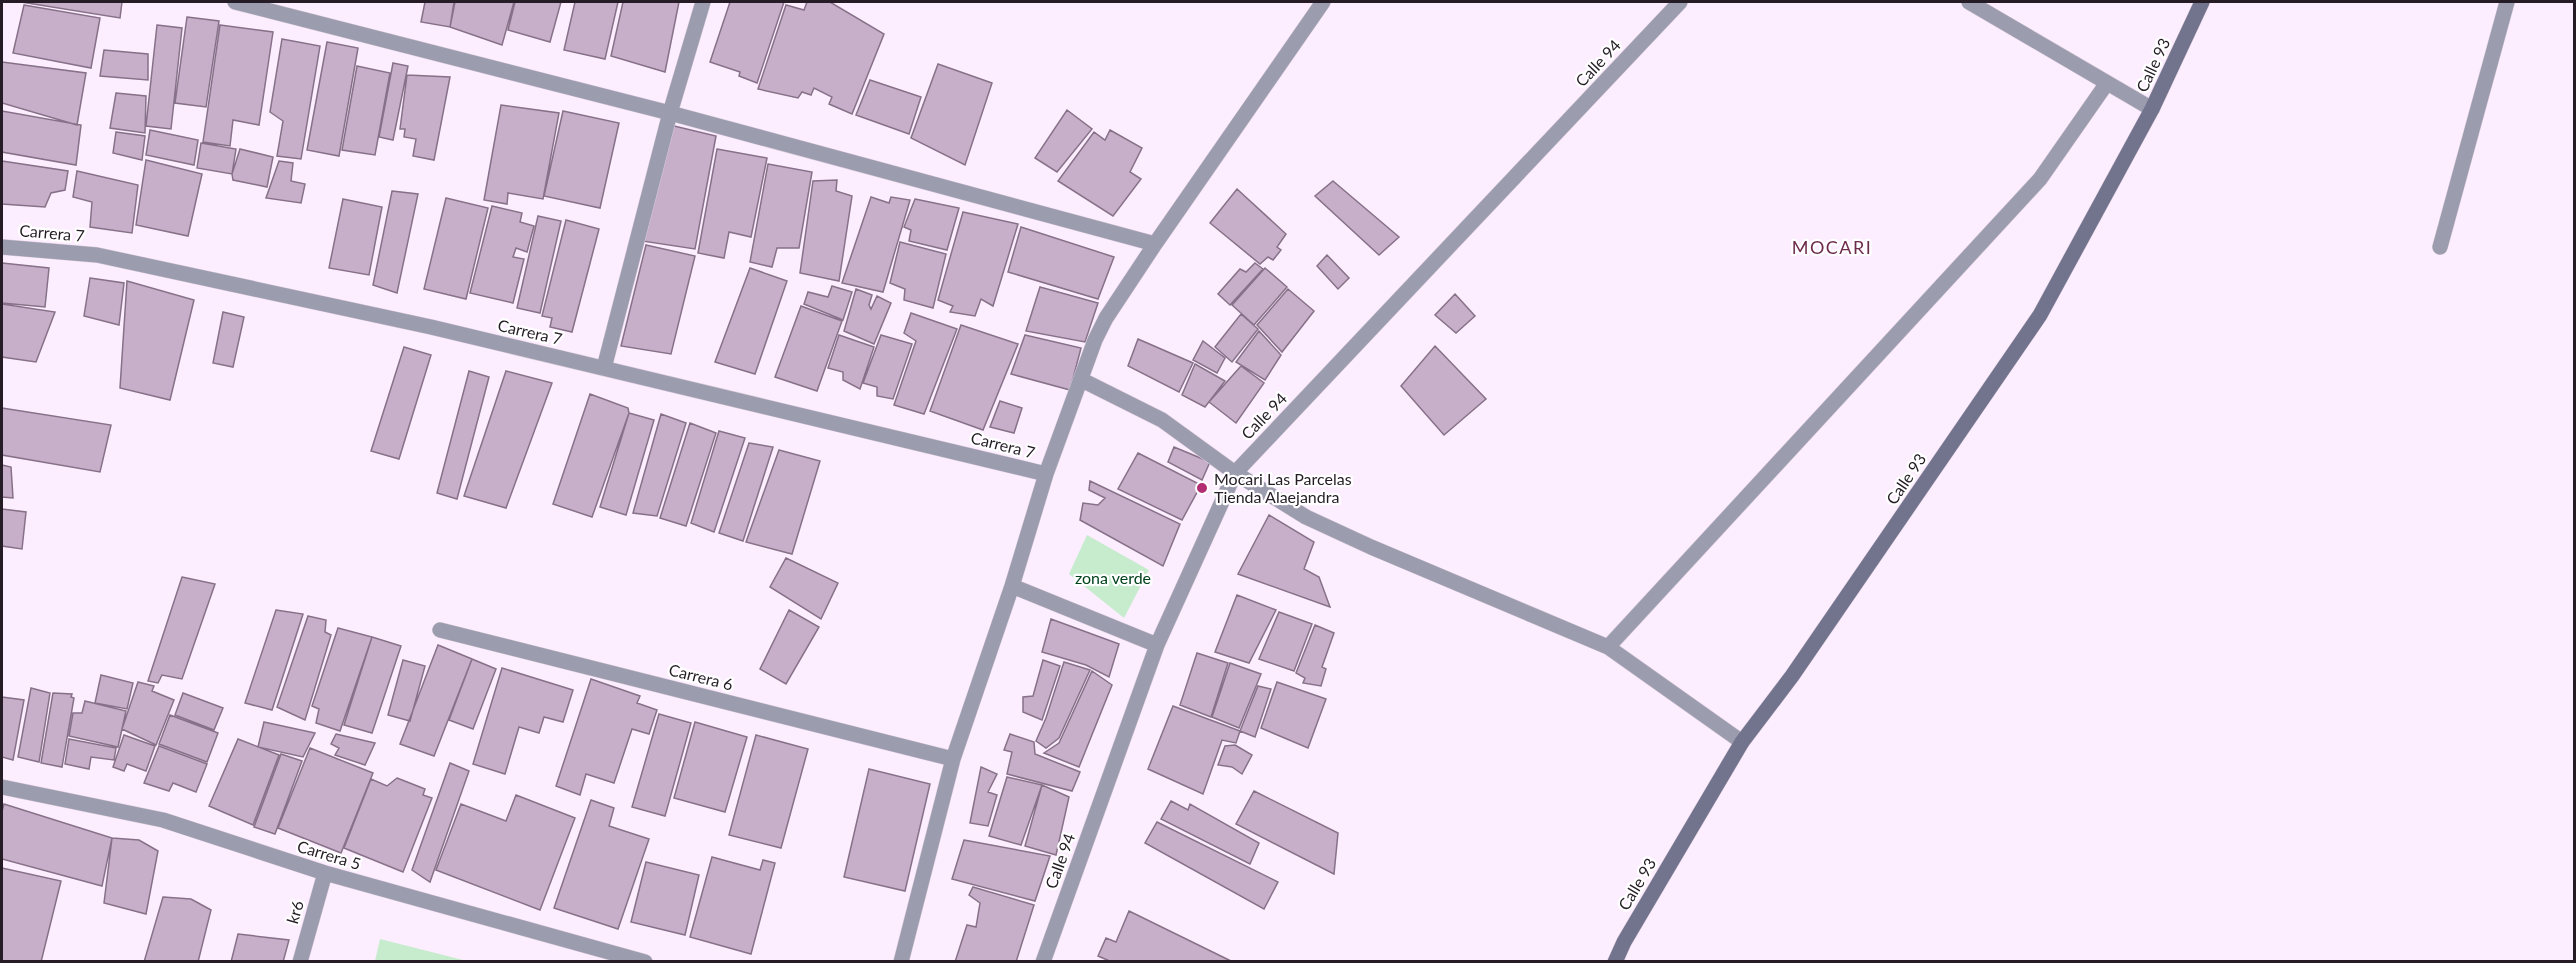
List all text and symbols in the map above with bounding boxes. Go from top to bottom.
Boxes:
street label: Calle 94 [1571,35,1624,90]
street label: Calle 93 [2132,35,2173,95]
street label: Carrera 7 [19,220,85,245]
district label: MOCARI [1792,236,1872,258]
street label: Carrera 7 [496,315,564,348]
street label: Calle 94 [1237,388,1290,443]
street label: Carrera 7 [969,427,1037,462]
street label: Calle 93 [1882,450,1929,508]
place label: Mocari Las Parcelas Tienda Alaejandra [1214,469,1352,506]
marker: Mocari Las Parcelas Tienda Alaejandra [1195,481,1209,495]
park label: zona verde [1075,568,1151,587]
street label: Carrera 6 [667,659,735,694]
street label: Calle 94 [1041,831,1078,891]
street label: Carrera 5 [295,836,363,873]
street label: Calle 93 [1614,854,1659,913]
street label: kr6 [282,898,307,926]

